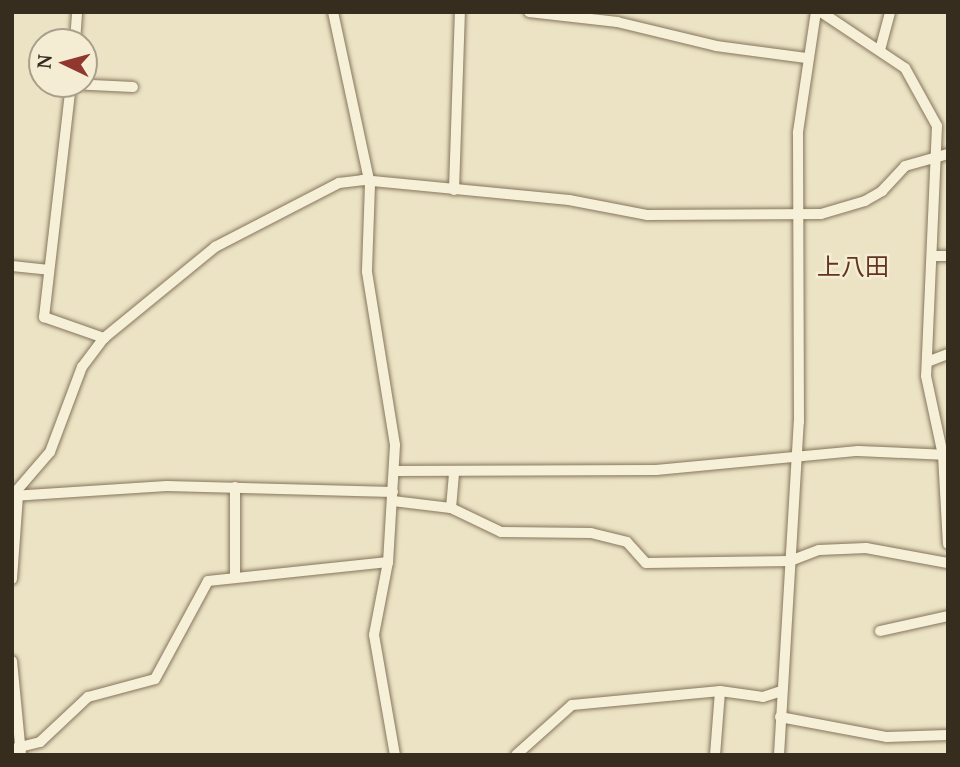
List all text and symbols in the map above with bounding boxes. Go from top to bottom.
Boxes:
north arrow [28,28,98,98]
text: N [30,53,57,70]
district label: 上八田 [817,253,889,281]

